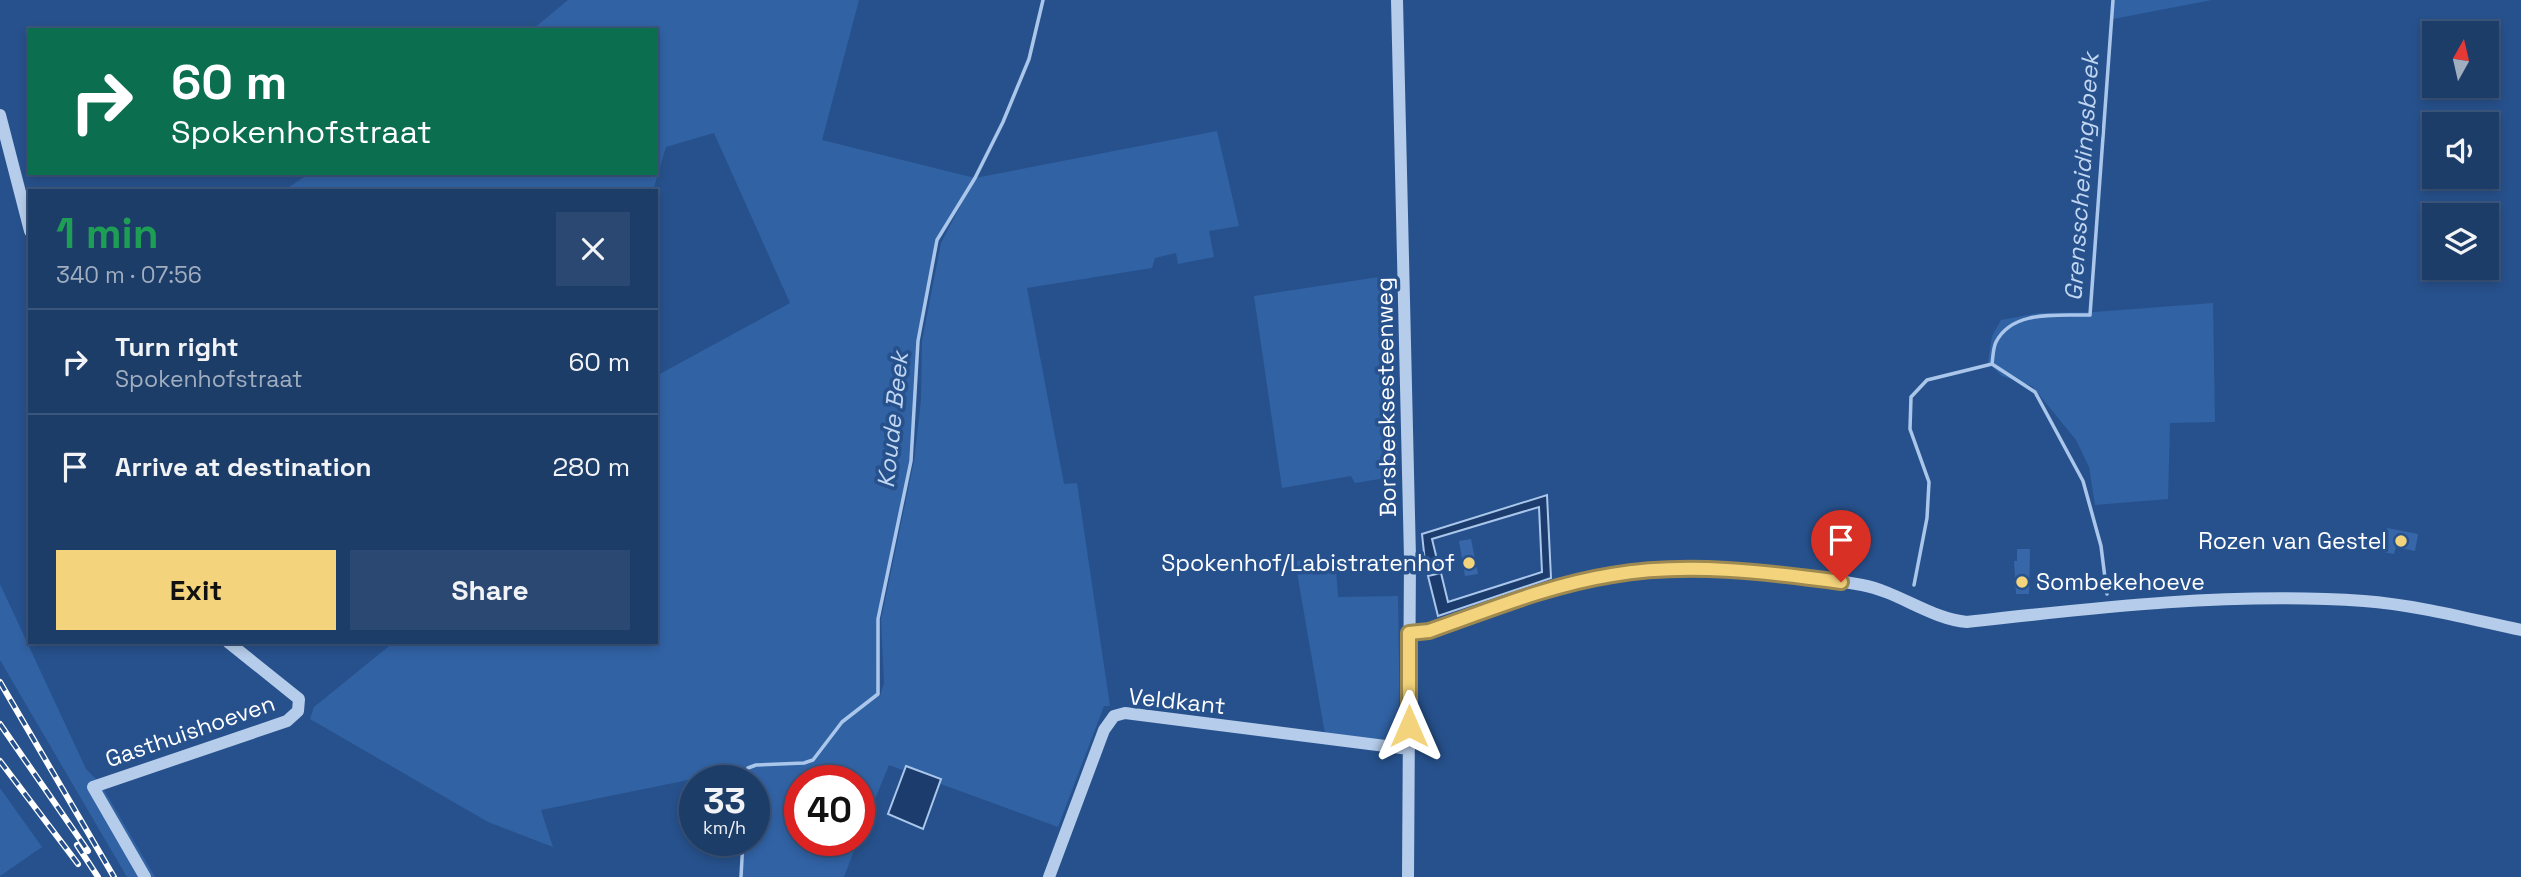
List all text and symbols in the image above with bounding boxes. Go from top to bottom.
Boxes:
north arrow [2422,21,2499,98]
map controls [2422,21,2499,280]
water label: Grensscheidingsbeek [2057,49,2106,302]
text: 60 m [171,51,287,113]
icon: right [56,56,147,147]
text: Spokenhofstraat [171,112,432,152]
button: sound [2422,112,2499,189]
button: layers [2422,203,2499,280]
text: 1 min [56,207,159,260]
button: close [556,212,630,286]
text: 340 m · 07:56 [56,260,202,290]
street label: Borsbeeksesteenweg [1369,277,1403,517]
text: Turn right [115,330,239,364]
icon: right [56,343,94,381]
text: 60 m [568,345,630,379]
water label: Koude Beek [870,347,915,490]
text: Spokenhofstraat [115,364,302,394]
icon: arrive [56,448,94,486]
text: Arrive at destination [115,450,372,484]
text: 280 m [552,450,630,484]
pin [1811,510,1871,582]
icon: arrive [1822,521,1860,559]
place label: Rozen van Gestel [2198,526,2387,556]
marker: Rozen van Gestel [2393,533,2409,549]
place label: Spokenhof/Labistratenhof [1161,548,1455,578]
button: Exit [56,550,336,630]
button: Share [350,550,630,630]
marker: Spokenhof/Labistratenhof [1461,555,1477,571]
place label: Sombekehoeve [2036,567,2205,597]
marker: Sombekehoeve [2014,574,2030,590]
street label: Veldkant [1127,681,1227,721]
street label: Gasthuishoeven [101,688,279,774]
position arrow [1372,689,1446,763]
speed limit sign: 40 [784,765,875,856]
text: 33 [703,779,746,823]
text: km/h [703,816,746,839]

